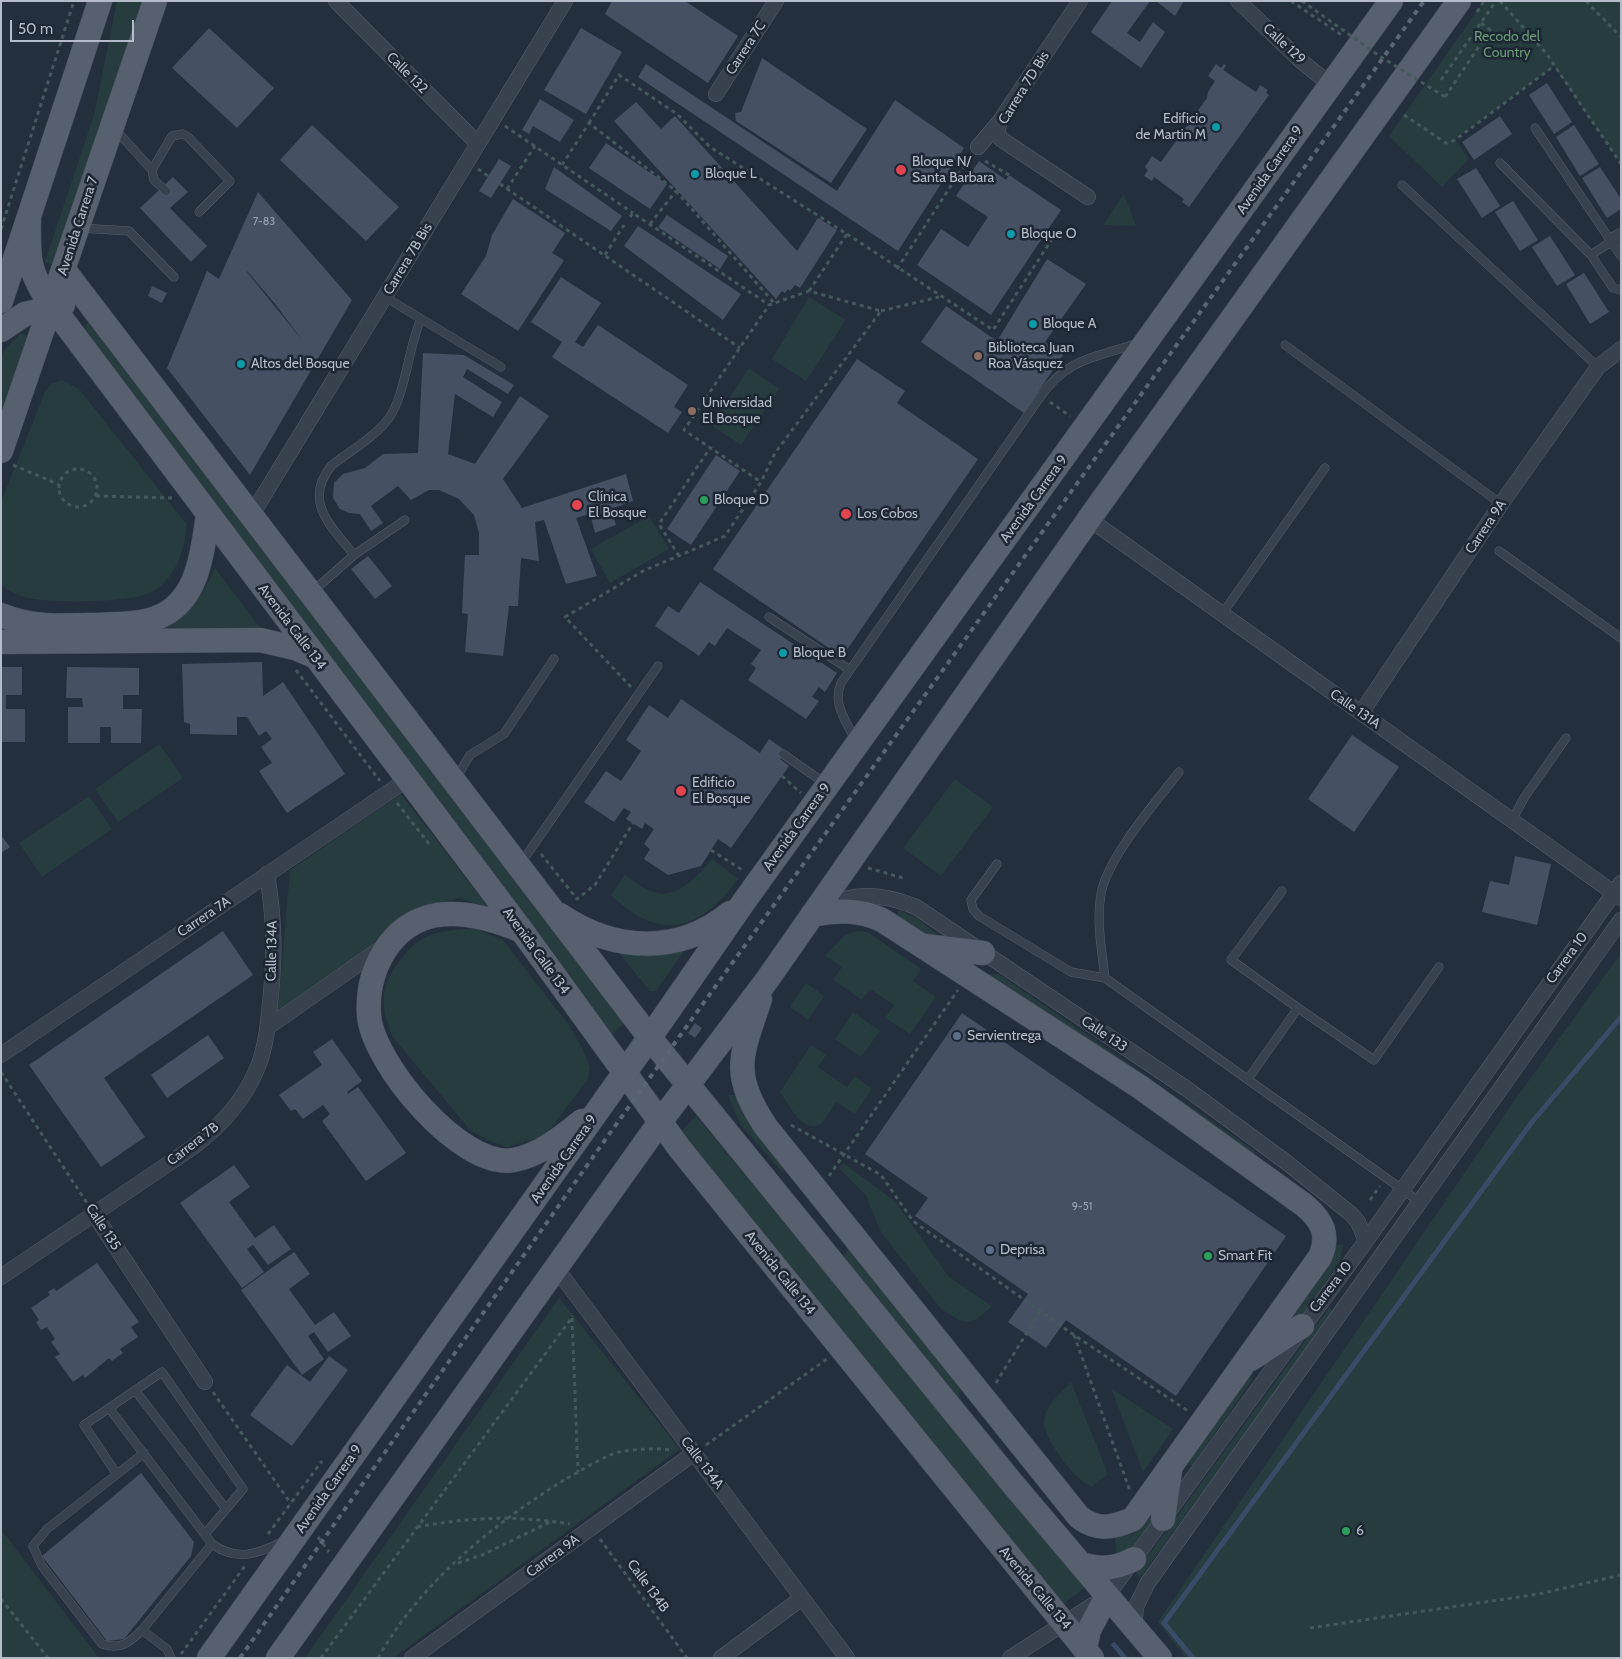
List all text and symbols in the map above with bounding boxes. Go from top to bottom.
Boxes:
scale bar [12,10,136,42]
street label: Carrera 7C [722,18,770,78]
text: 50 m [18,20,53,38]
street label: Calle 129 [1259,20,1309,68]
park label: Recodo del Country [1474,29,1540,62]
street label: Carrera 7D Bis [995,48,1053,128]
street label: Calle 132 [383,49,431,97]
place label: Edificio de Martin M [1135,111,1206,144]
marker: Edificio de Martin M [1210,121,1222,133]
street label: Avenida Carrera 9 [1233,123,1307,217]
place label: Bloque N/ Santa Barbara [912,154,994,186]
marker: Bloque N/ Santa Barbara [894,163,908,177]
place label: Bloque L [705,166,757,182]
marker: Bloque L [689,168,701,180]
street label: Avenida Carrera 7 [54,174,102,278]
house number: 7-83 [253,215,275,229]
street label: Carrera 7B Bis [380,220,436,298]
place label: Bloque O [1021,226,1076,242]
marker: Bloque O [1005,228,1017,240]
place label: Bloque A [1043,316,1096,332]
marker: Bloque A [1027,318,1039,330]
place label: Biblioteca Juan Roa Vásquez [988,340,1074,372]
marker: Biblioteca Juan Roa Vásquez [972,350,984,362]
place label: Altos del Bosque [251,356,350,372]
marker: Altos del Bosque [235,358,247,370]
place label: Universidad El Bosque [702,395,772,428]
marker: Universidad El Bosque [686,405,698,417]
street label: Avenida Carrera 9 [997,452,1071,546]
place label: Clínica El Bosque [588,489,646,522]
place label: Bloque D [714,492,769,508]
marker: Bloque D [698,494,710,506]
street label: Carrera 9A [1462,497,1510,557]
marker: Clínica El Bosque [570,498,584,512]
place label: Los Cobos [857,506,918,522]
marker: Los Cobos [839,507,853,521]
street label: Avenida Calle 134 [254,581,330,673]
place label: Bloque B [793,645,846,661]
marker: Bloque B [777,647,789,659]
street label: Calle 131A [1327,686,1383,732]
place label: Edificio El Bosque [692,775,750,808]
street label: Avenida Carrera 9 [760,780,834,874]
marker: Edificio El Bosque [674,784,688,798]
street label: Carrera 7A [174,893,234,941]
street label: Avenida Calle 134 [499,904,573,998]
street label: Calle 134A [263,920,281,982]
street label: Carrera 10 [1543,929,1591,987]
street label: Calle 133 [1078,1013,1130,1055]
place label: Servientrega [967,1028,1041,1044]
marker: Servientrega [951,1030,963,1042]
street label: Avenida Carrera 9 [527,1112,601,1206]
street label: Carrera 7B [164,1119,222,1169]
house number: 9-51 [1072,1200,1092,1214]
street label: Calle 135 [82,1201,124,1253]
street label: Avenida Calle 134 [741,1228,819,1318]
place label: Deprisa [1000,1242,1045,1258]
marker: Deprisa [984,1244,996,1256]
place label: Smart Fit [1218,1248,1272,1264]
marker: Smart Fit [1202,1250,1214,1262]
street label: Carrera 10 [1306,1258,1356,1316]
street label: Calle 134A [677,1434,727,1492]
street label: Avenida Carrera 9 [292,1442,366,1536]
place label: 6 [1356,1523,1364,1539]
marker: 6 [1340,1525,1352,1537]
street label: Carrera 9A [523,1531,583,1581]
street label: Avenida Calle 134 [995,1543,1075,1633]
street label: Calle 134B [623,1556,673,1616]

